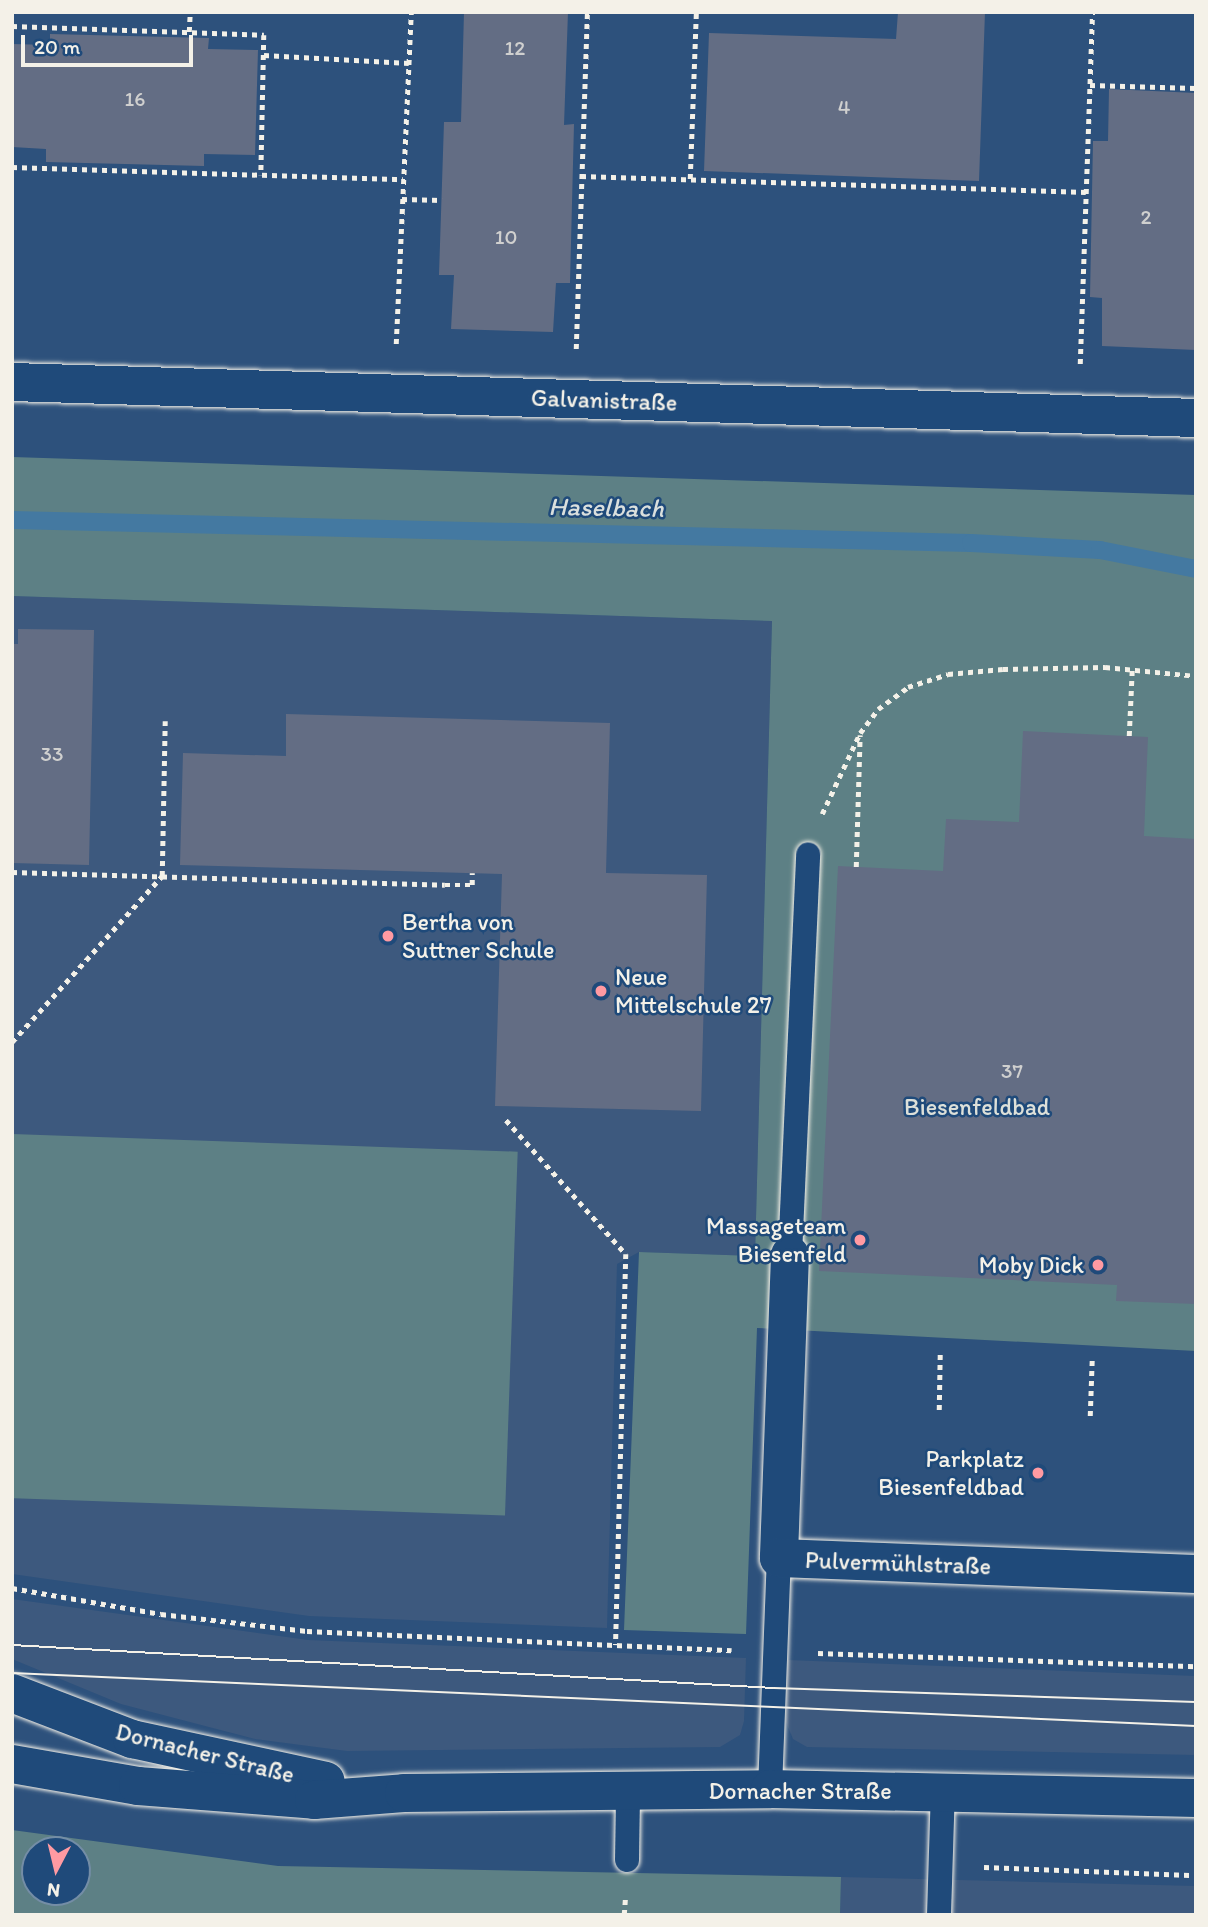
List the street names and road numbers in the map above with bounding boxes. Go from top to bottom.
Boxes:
street label: Galvanistraße [530,383,678,417]
street label: Pulvermühlstraße [804,1545,992,1581]
street label: Dornacher Straße [113,1717,297,1789]
street label: Dornacher Straße [709,1777,891,1805]

